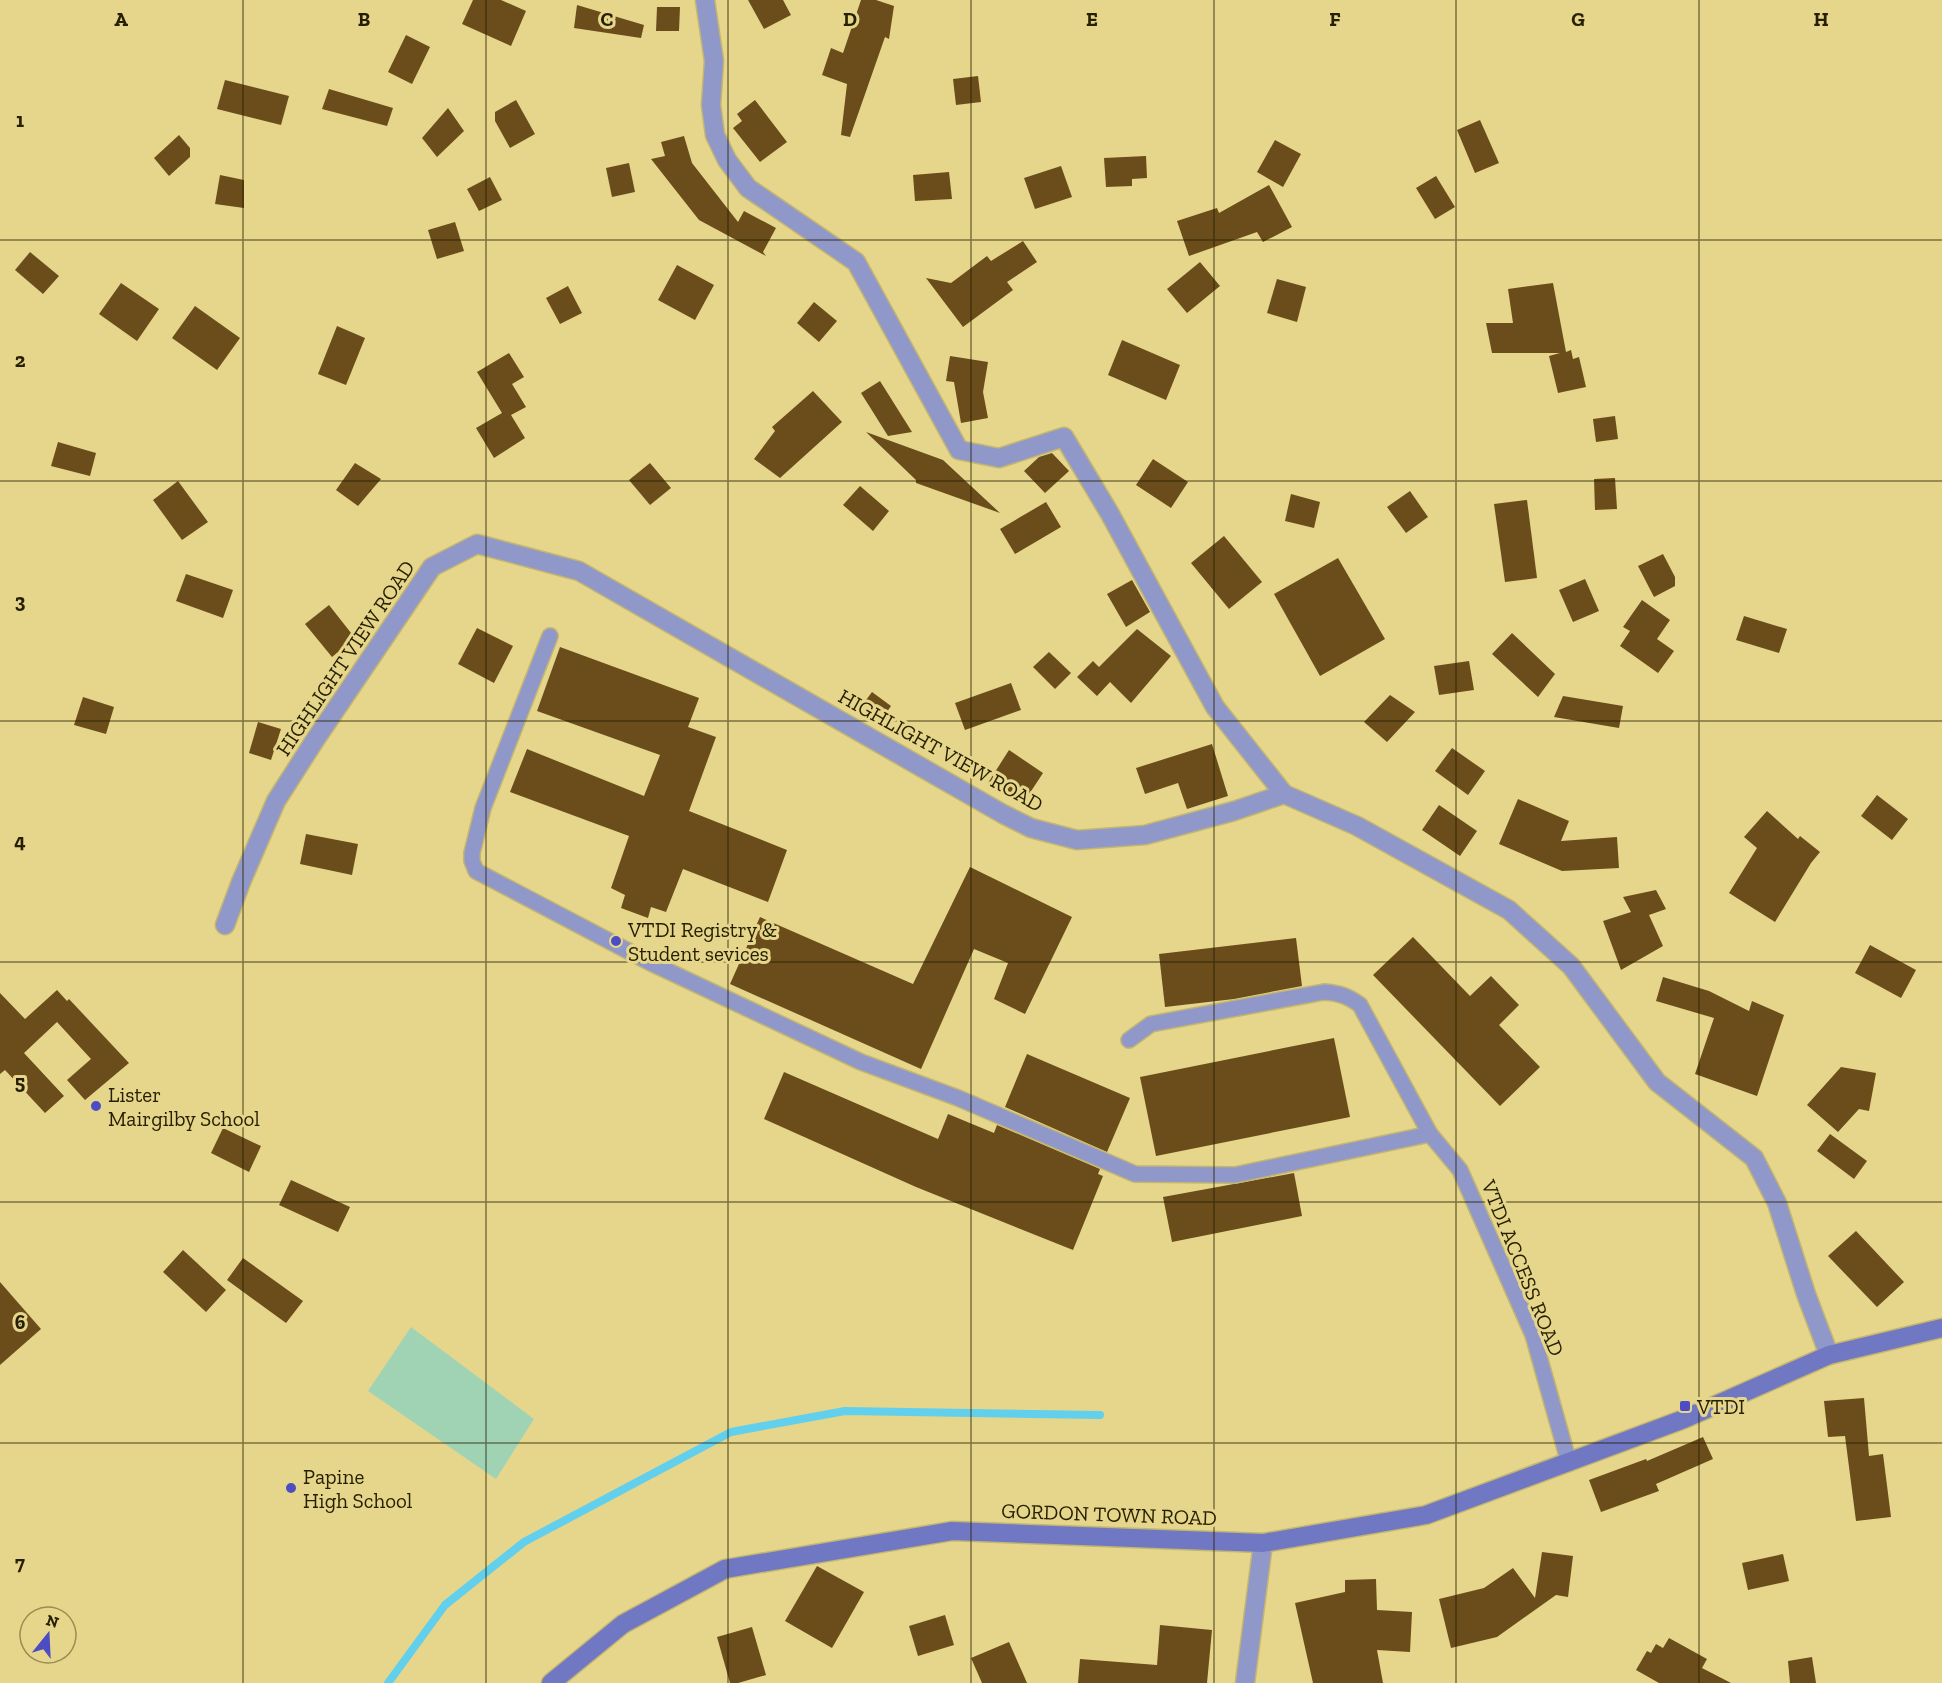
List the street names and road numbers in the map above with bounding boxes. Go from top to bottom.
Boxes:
street label: HIGHLIGHT VIEW ROAD [270,556,420,760]
street label: HIGHLIGHT VIEW ROAD [834,683,1048,817]
street label: VTDI ACCESS ROAD [1476,1175,1570,1360]
street label: GORDON TOWN ROAD [1001,1498,1217,1530]

